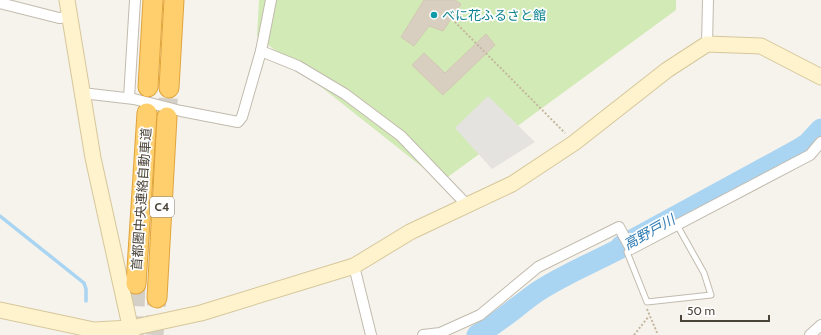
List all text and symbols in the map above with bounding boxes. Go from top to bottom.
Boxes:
place label: べに花ふるさと館 [442,7,546,23]
marker: べに花ふるさと館 [429,10,439,20]
street label: 首都圏中央連絡自動車道 [128,127,154,271]
road number: C4 [150,197,174,217]
water label: 高野戸川 [620,210,680,253]
scale bar [681,297,769,323]
text: 50 m [687,303,715,318]

